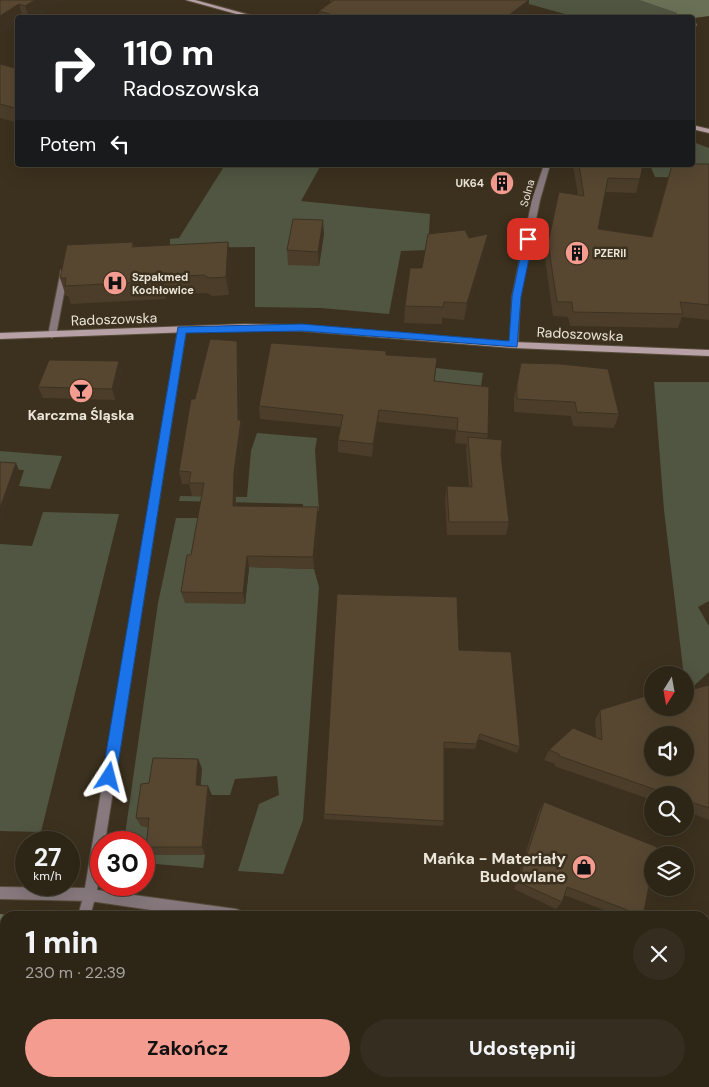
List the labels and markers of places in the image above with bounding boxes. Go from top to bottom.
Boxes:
building icon: UK64 [489,170,515,196]
place label: UK64 [456,176,484,190]
pin [507,218,549,260]
building icon: PZERiI [564,240,590,266]
place label: PZERiI [594,246,626,260]
hospital icon: Szpakmed Kochłowice [102,270,128,296]
place label: Szpakmed Kochłowice [132,270,194,297]
bar icon: Karczma Śląska [68,378,94,404]
place label: Karczma Śląska [28,406,134,424]
place label: Mańka - Materiały Budowlane [423,848,566,887]
shop icon: Mańka - Materiały Budowlane [571,854,597,880]

